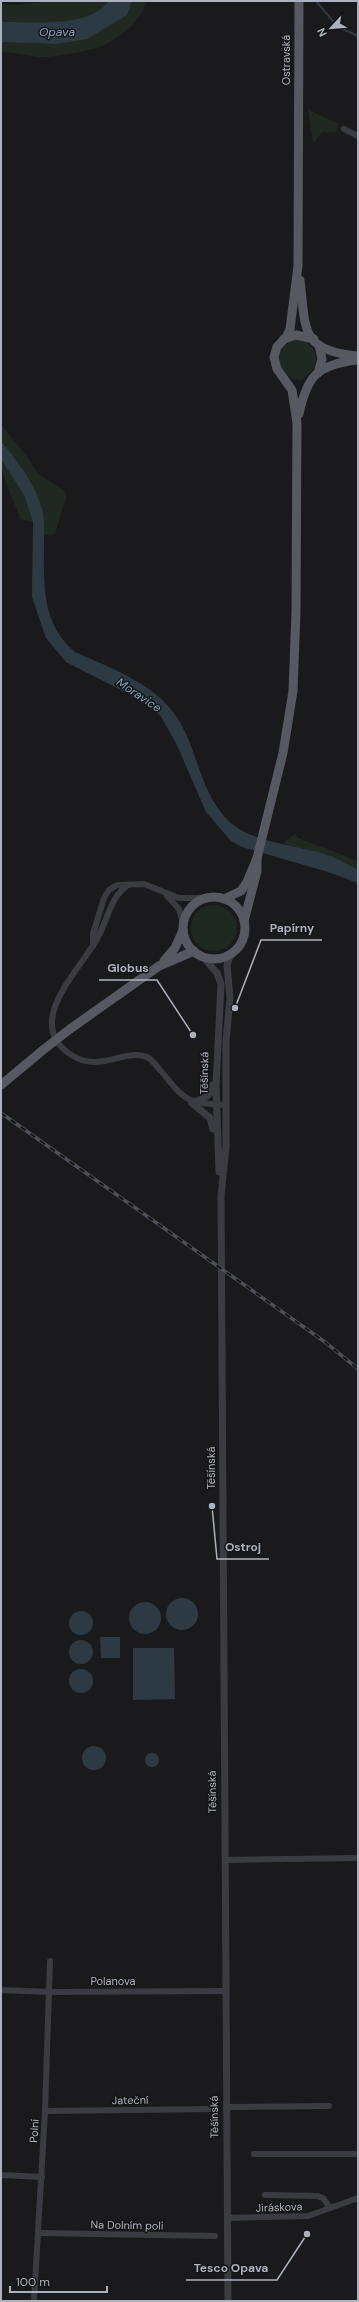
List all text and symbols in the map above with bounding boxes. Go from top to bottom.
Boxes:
north arrow [311,8,351,48]
water label: Opava [39,24,76,40]
text: N [314,26,330,39]
street label: Ostravská [279,35,293,85]
water label: Moravice [113,674,165,716]
callout: Papírny [261,916,322,940]
text: Papírny [270,920,315,936]
callout: Globus [99,956,157,980]
text: Globus [107,960,149,976]
street label: Těšínská [197,1052,211,1094]
street label: Těšínská [204,1447,218,1489]
callout: Ostroj [217,1535,269,1559]
text: Ostroj [225,1539,261,1555]
street label: Těšínská [205,1771,219,1813]
street label: Polanova [90,1974,136,1988]
street label: Jateční [111,2093,149,2107]
street label: Těšínská [207,2096,221,2138]
street label: Polní [26,2118,42,2143]
street label: Jiráskova [255,2199,303,2215]
street label: Na Dolním poli [90,2217,164,2233]
callout: Tesco Opava [186,2256,277,2280]
text: Tesco Opava [194,2260,268,2276]
scale bar [10,2268,107,2294]
text: 100 m [16,2274,50,2290]

